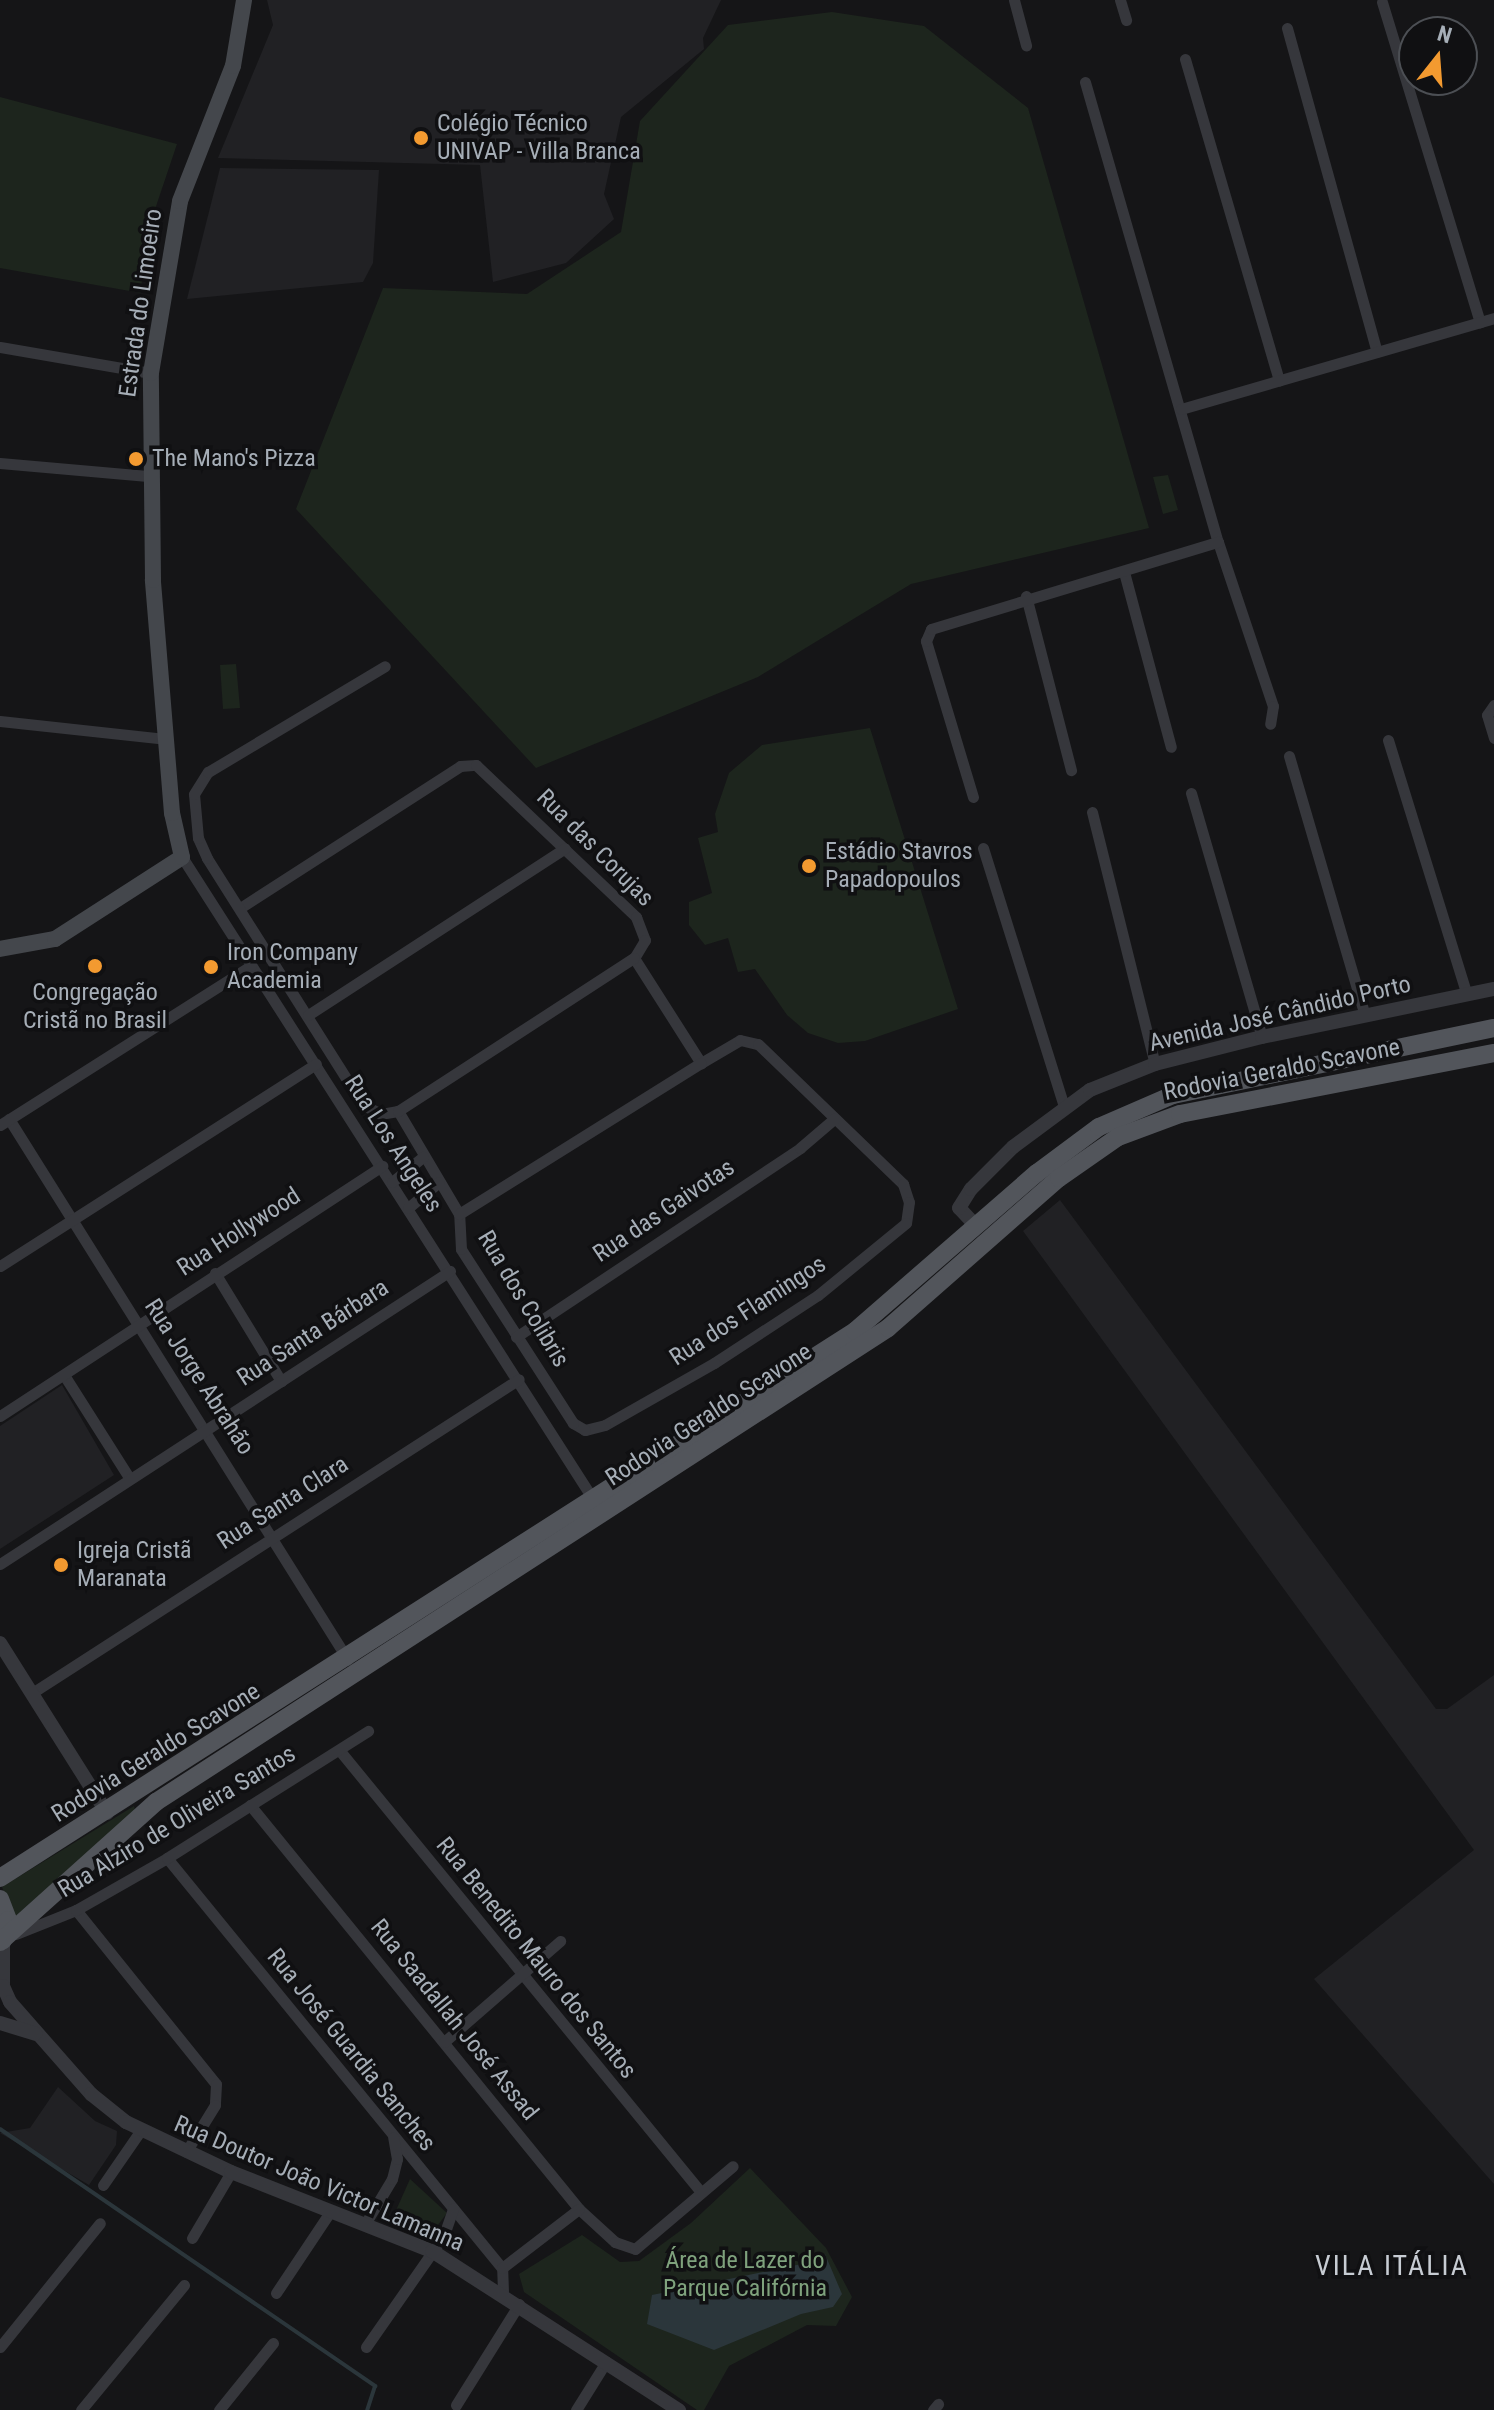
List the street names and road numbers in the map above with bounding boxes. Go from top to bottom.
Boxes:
street label: Estrada do Limoeiro [114,207,168,399]
street label: Rua das Corujas [531,784,659,912]
street label: Avenida José Cândido Porto [1146,970,1414,1058]
street label: Rodovia Geraldo Scavone [1161,1033,1403,1107]
street label: Rua Los Angeles [338,1070,448,1218]
street label: Rua das Gaivotas [588,1153,740,1269]
street label: Rua Hollywood [172,1182,306,1282]
street label: Rua dos Colibris [471,1226,575,1372]
street label: Rua dos Flamingos [665,1250,831,1372]
street label: Rua Santa Bárbara [232,1273,394,1393]
street label: Rua Jorge Abrahão [138,1294,260,1460]
street label: Rodovia Geraldo Scavone [601,1338,817,1492]
street label: Rua Santa Clara [212,1450,354,1556]
street label: Rodovia Geraldo Scavone [47,1677,265,1829]
street label: Rua Alziro de Oliveira Santos [53,1740,301,1904]
street label: Rua Benedito Mauro dos Santos [430,1832,642,2084]
street label: Rua Saadallah José Assad [364,1914,544,2126]
street label: Rua José Guardia Sanches [261,1943,441,2157]
street label: Rua Doutor João Victor Lamanna [170,2110,468,2258]

